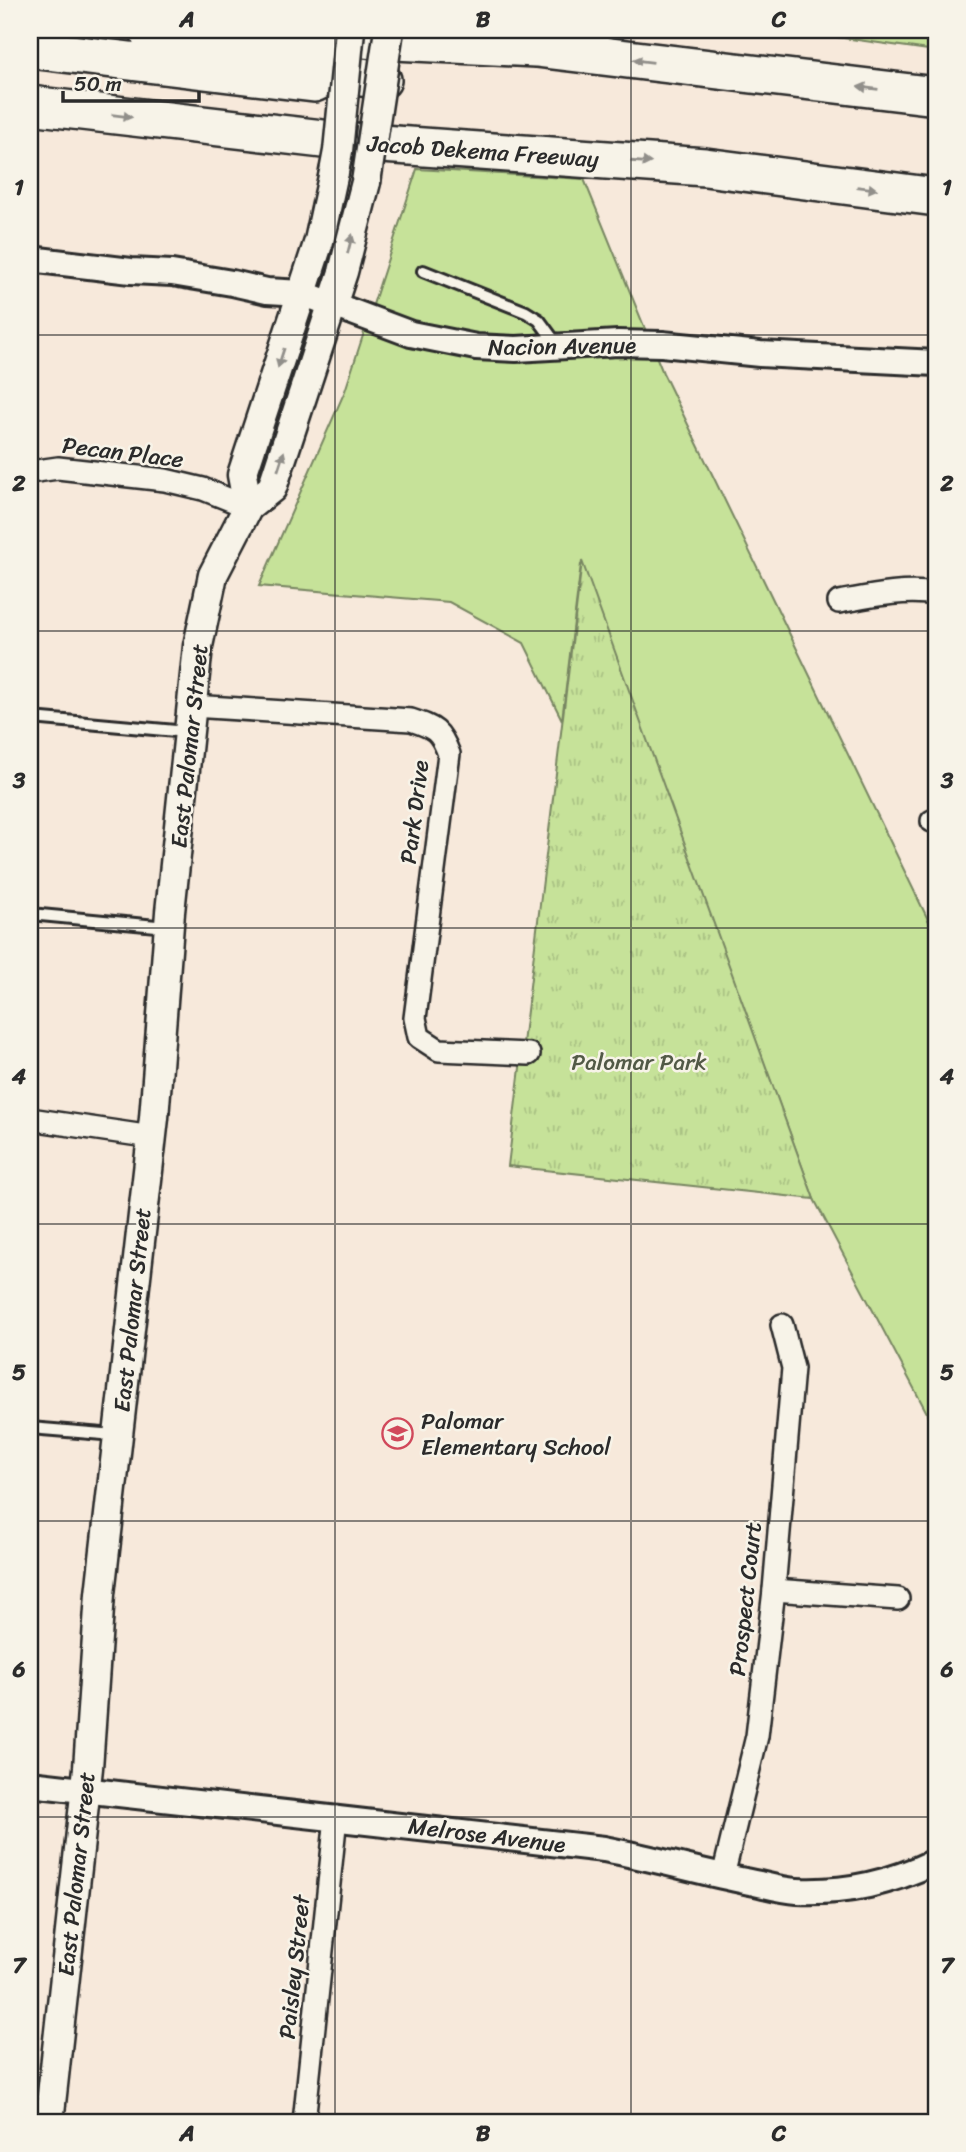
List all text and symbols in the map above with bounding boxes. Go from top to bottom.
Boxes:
text: A [178,0,195,40]
text: B [476,0,491,40]
text: C [771,0,787,40]
one-way arrow [631,56,653,67]
scale bar [63,60,200,104]
text: 50 m [74,65,122,103]
one-way arrow [857,82,879,93]
one-way arrow [111,111,133,122]
street label: Jacob Dekema Freeway [365,123,600,180]
one-way arrow [630,157,652,168]
text: 1 [14,167,24,208]
text: 1 [942,167,952,208]
one-way arrow [856,182,878,193]
one-way arrow [345,232,356,254]
street label: Nacion Avenue [487,325,637,368]
one-way arrow [275,348,286,369]
street label: Pecan Place [60,425,186,480]
one-way arrow [276,450,286,471]
text: 2 [11,463,26,504]
text: 2 [939,463,954,504]
street label: East Palomar Street [158,642,221,850]
street label: Park Drive [388,758,441,866]
text: 3 [12,760,26,801]
text: 3 [940,760,954,801]
park label: Palomar Park [571,1042,707,1083]
text: 4 [11,1056,27,1097]
text: 4 [939,1056,955,1097]
street label: East Palomar Street [101,1206,164,1414]
text: 5 [12,1352,26,1393]
text: 5 [940,1352,954,1393]
place label: Palomar Elementary School [421,1401,611,1468]
school or university icon: Palomar Elementary School [381,1417,415,1451]
street label: Prospect Court [717,1520,774,1678]
text: 6 [11,1649,26,1690]
text: 6 [939,1649,954,1690]
street label: East Palomar Street [45,1770,108,1978]
street label: Melrose Avenue [406,1806,568,1865]
street label: Paisley Street [267,1891,323,2041]
text: 7 [12,1945,27,1986]
text: 7 [940,1945,955,1986]
text: A [178,2113,195,2152]
text: B [476,2113,491,2152]
text: C [771,2113,787,2152]

